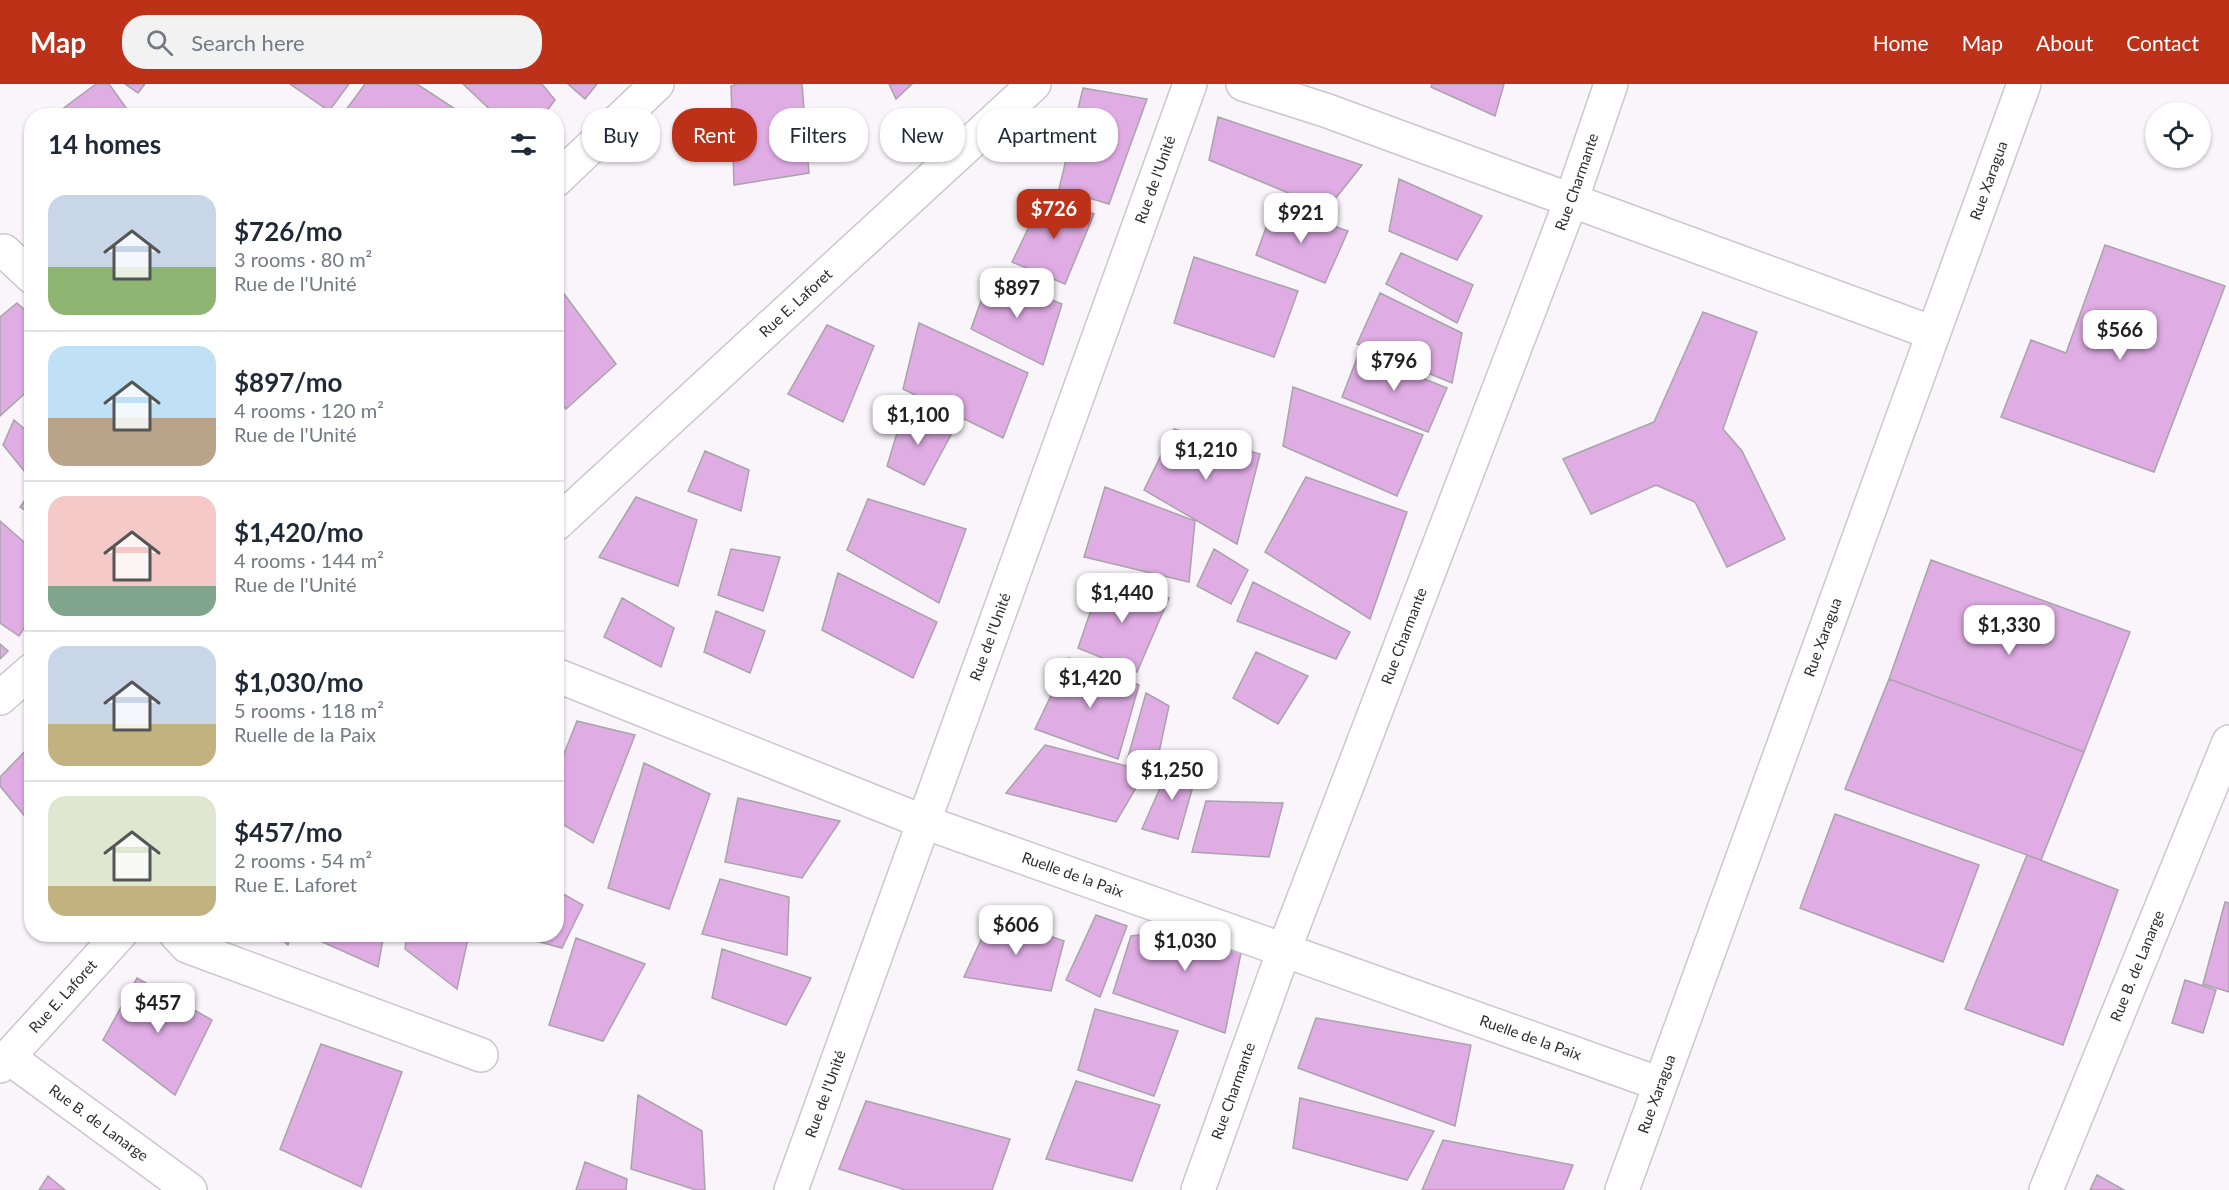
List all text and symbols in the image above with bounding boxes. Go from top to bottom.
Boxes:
search box [122,15,542,69]
text: Map [30,25,86,59]
icon: search [143,26,176,59]
text: Search here [191,29,305,56]
text: Home [1873,30,1929,55]
text: Map [1962,30,2003,55]
text: About [2036,30,2093,55]
text: Contact [2126,30,2199,55]
map controls [2145,102,2211,168]
button: locate [2145,102,2211,168]
chip: Buy [582,108,660,162]
chip: Rent [672,108,757,162]
chip: Filters [769,108,868,162]
chip: New [880,108,965,162]
chip: Apartment [977,108,1118,162]
text: 14 homes [48,128,161,160]
icon: filters [507,128,540,161]
street label: Rue Charmante [1551,131,1602,233]
street label: Rue de l'Unité [1130,133,1179,226]
street label: Rue Xaragua [1965,138,2011,222]
pin: $726 [1018,189,1090,240]
pin: $921 [1265,193,1337,244]
text: $726 [1031,196,1077,220]
text: $921 [1278,200,1324,224]
text: $726/mo [234,215,342,247]
icon: home [96,219,168,291]
text: 3 rooms · 80 m² [234,247,372,271]
street label: Rue E. Laforet [755,264,836,340]
pin: $897 [981,268,1053,319]
text: Rue de l'Unité [234,271,357,295]
text: $897 [994,275,1040,299]
pin: $566 [2084,310,2156,361]
text: $566 [2097,317,2143,341]
pin: $796 [1358,341,1430,392]
text: $796 [1371,348,1417,372]
text: $897/mo [234,366,342,398]
icon: home [96,370,168,442]
pin: $1,100 [869,395,967,446]
text: 4 rooms · 120 m² [234,398,384,422]
text: $1,100 [887,402,949,426]
text: Rue de l'Unité [234,422,357,446]
pin: $1,210 [1157,430,1255,481]
text: $1,210 [1175,437,1237,461]
text: $1,420/mo [234,516,364,548]
icon: home [96,520,168,592]
text: 4 rooms · 144 m² [234,548,384,572]
text: Rue de l'Unité [234,572,357,596]
pin: $1,440 [1073,573,1171,624]
text: $1,440 [1091,580,1153,604]
street label: Rue Charmante [1377,585,1430,687]
street label: Rue de l'Unité [966,590,1014,683]
street label: Rue Xaragua [1799,595,1845,679]
pin: $1,330 [1960,605,2058,656]
text: $1,330 [1978,612,2040,636]
pin: $1,420 [1041,658,1139,709]
text: $1,420 [1059,665,1121,689]
text: $1,030/mo [234,666,364,698]
icon: home [96,670,168,742]
text: 5 rooms · 118 m² [234,698,384,722]
text: Ruelle de la Paix [234,722,376,746]
pin: $1,250 [1123,750,1221,801]
text: $1,250 [1141,757,1203,781]
text: $457/mo [234,816,342,848]
icon: home [96,820,168,892]
text: 2 rooms · 54 m² [234,848,372,872]
street label: Ruelle de la Paix [1020,848,1127,900]
text: Rue E. Laforet [234,872,357,896]
pin: $606 [980,905,1052,956]
street label: Rue B. de Lanarge [2106,907,2167,1024]
text: $606 [993,912,1039,936]
pin: $1,030 [1136,921,1234,972]
text: $1,030 [1154,928,1216,952]
street label: Rue E. Laforet [25,955,101,1036]
pin: $457 [122,983,194,1034]
text: $457 [135,990,181,1014]
street label: Ruelle de la Paix [1478,1011,1585,1063]
street label: Rue Charmante [1207,1040,1258,1142]
street label: Rue de l'Unité [801,1047,849,1140]
street label: Rue Xaragua [1633,1052,1679,1136]
street label: Rue B. de Lanarge [46,1080,152,1165]

